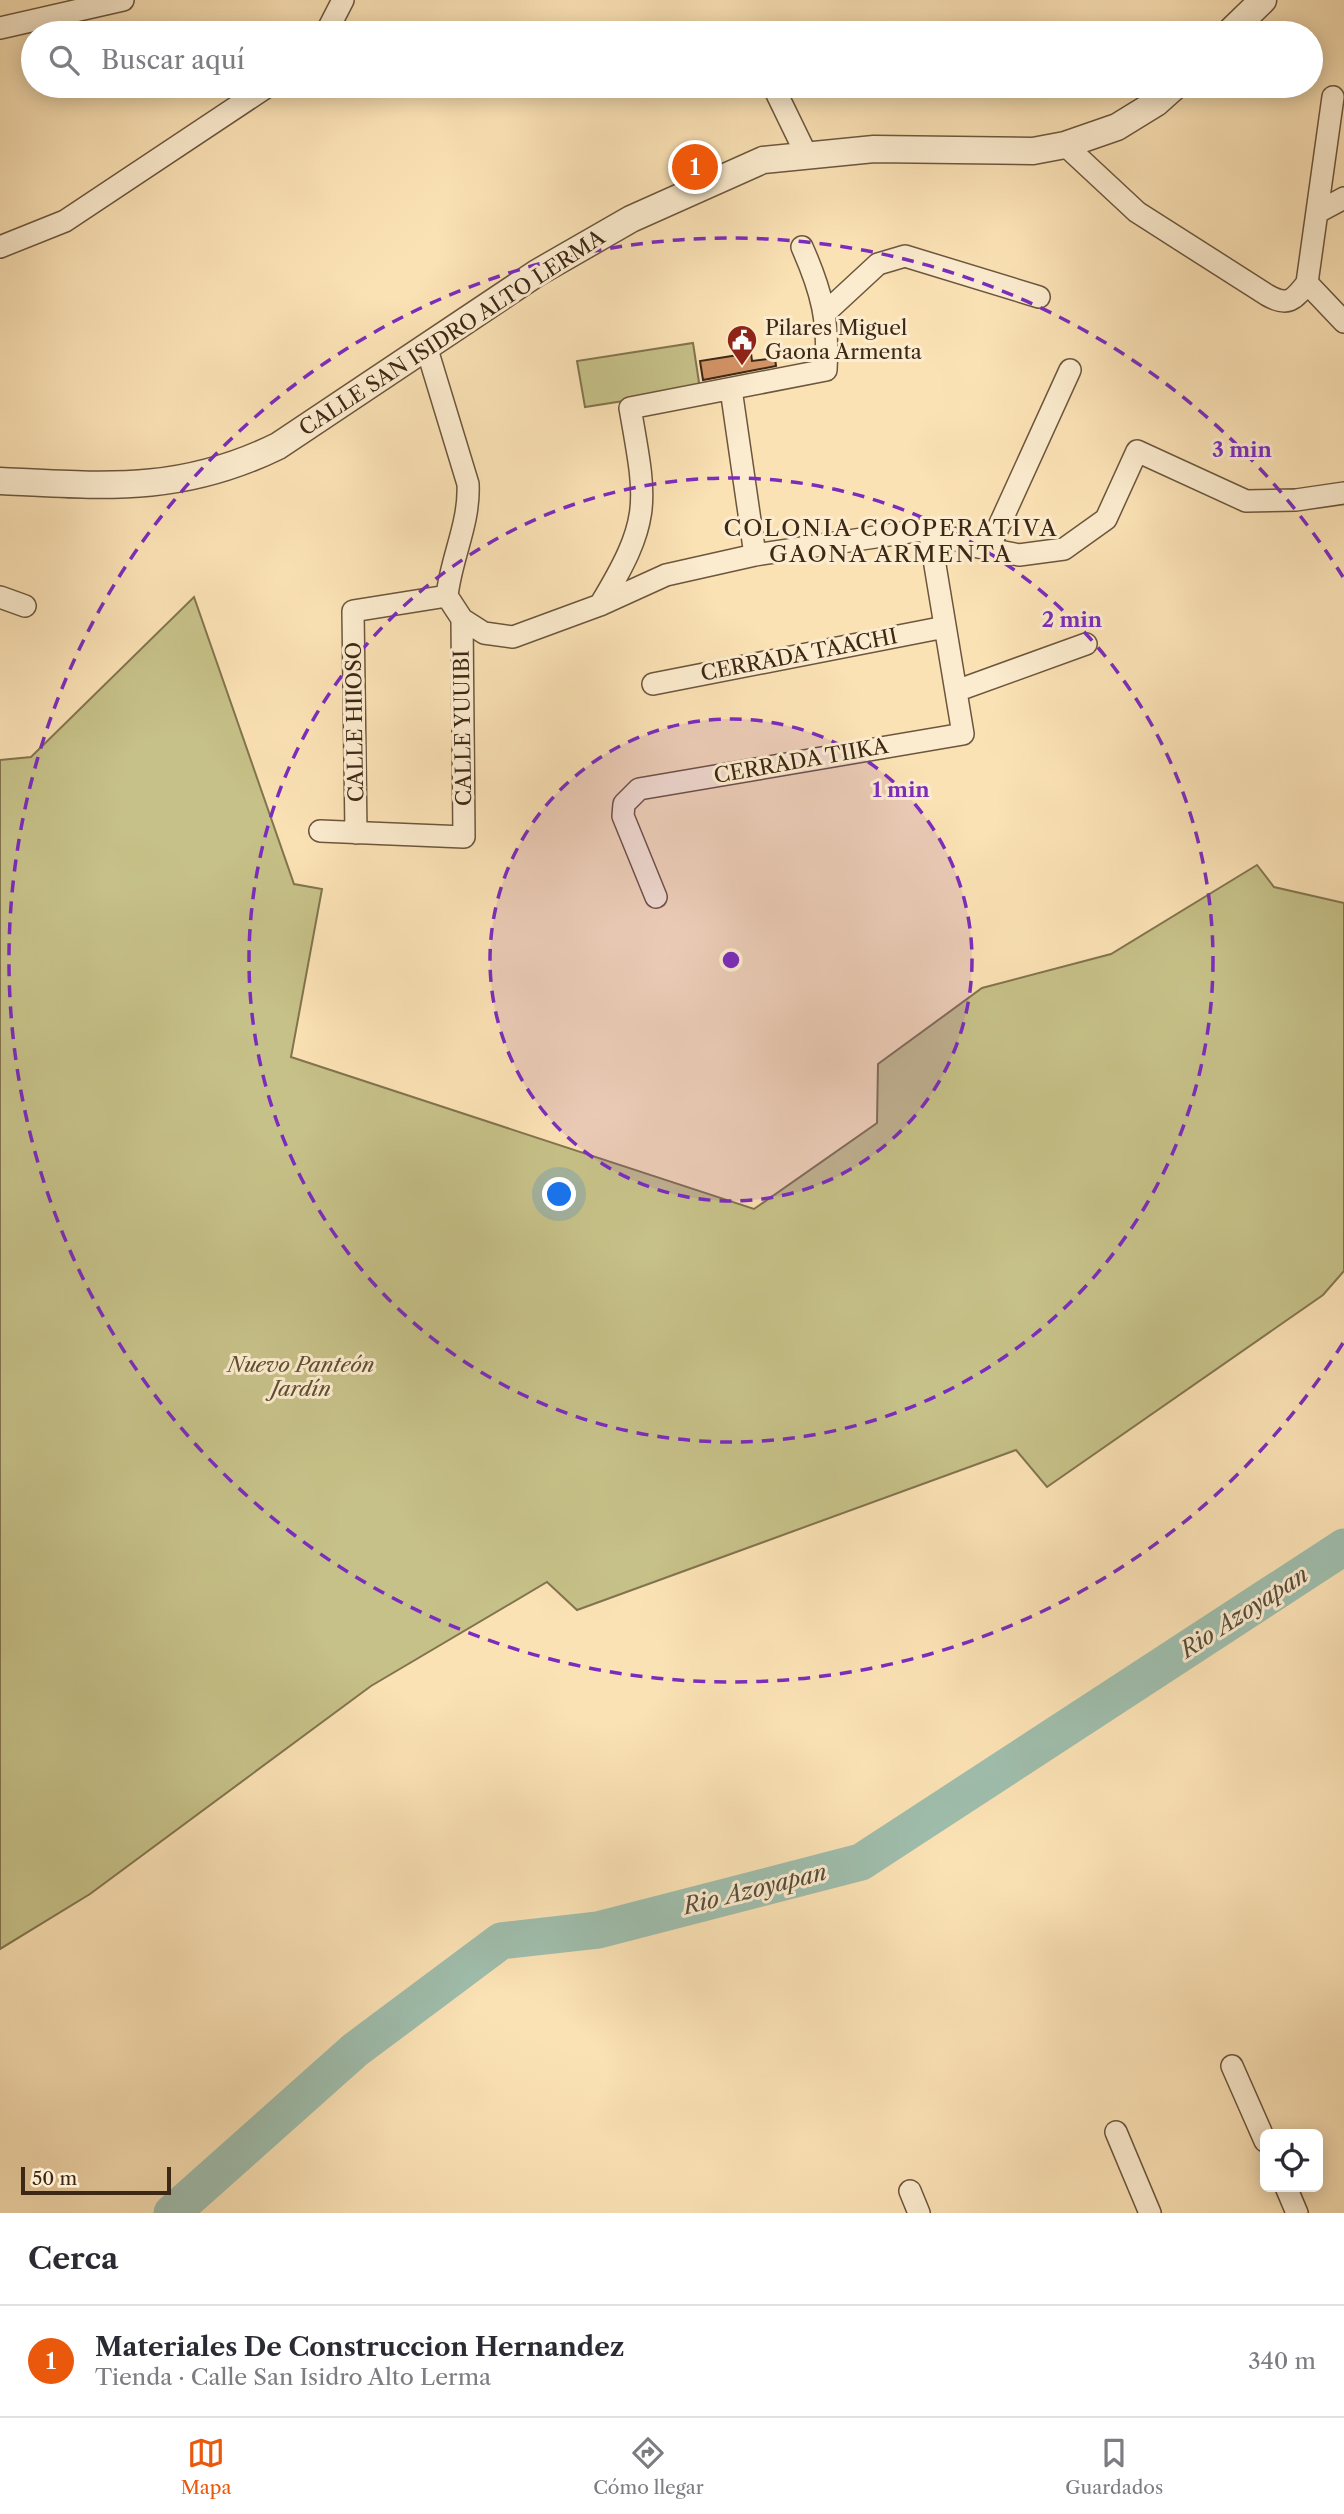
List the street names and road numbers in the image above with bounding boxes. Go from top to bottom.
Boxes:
street label: CALLE SAN ISIDRO ALTO LERMA [294,224,609,441]
street label: CERRADA TAACHI [698,623,899,686]
street label: CALLE HIIOSO [341,642,368,802]
street label: CALLE YUUIBI [449,650,476,806]
street label: CERRADA TIIKA [712,733,890,788]

